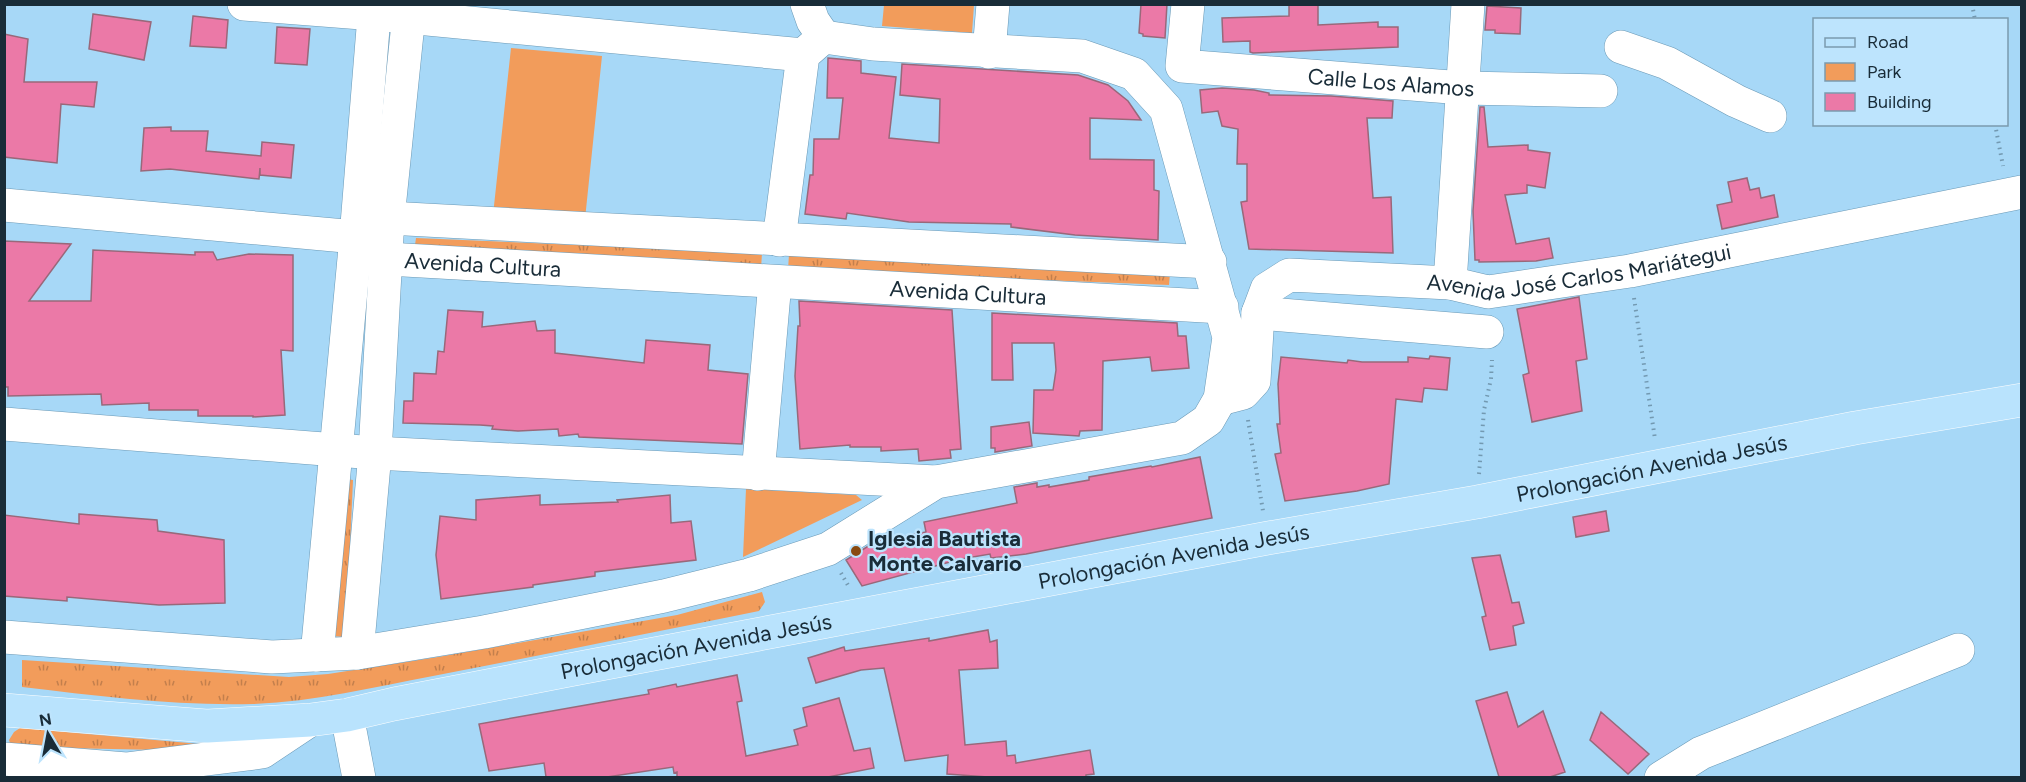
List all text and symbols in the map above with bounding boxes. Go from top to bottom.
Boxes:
legend [1813,18,2008,126]
text: Road [1867,31,1908,53]
text: Park [1867,61,1902,83]
street label: Calle Los Alamos [1307,63,1475,102]
text: Building [1867,91,1932,113]
street label: Avenida José Carlos Mariátegui [1426,238,1733,307]
street label: Avenida Cultura [404,247,562,283]
street label: Avenida Cultura [889,275,1047,311]
street label: Prolongación Avenida Jesús [1514,429,1789,508]
street label: Prolongación Avenida Jesús [1036,518,1311,595]
place label: Iglesia Bautista Monte Calvario [868,525,1022,577]
marker: Iglesia Bautista Monte Calvario [849,544,863,558]
street label: Prolongación Avenida Jesús [558,608,834,685]
north arrow [18,704,78,764]
text: N [38,709,53,730]

